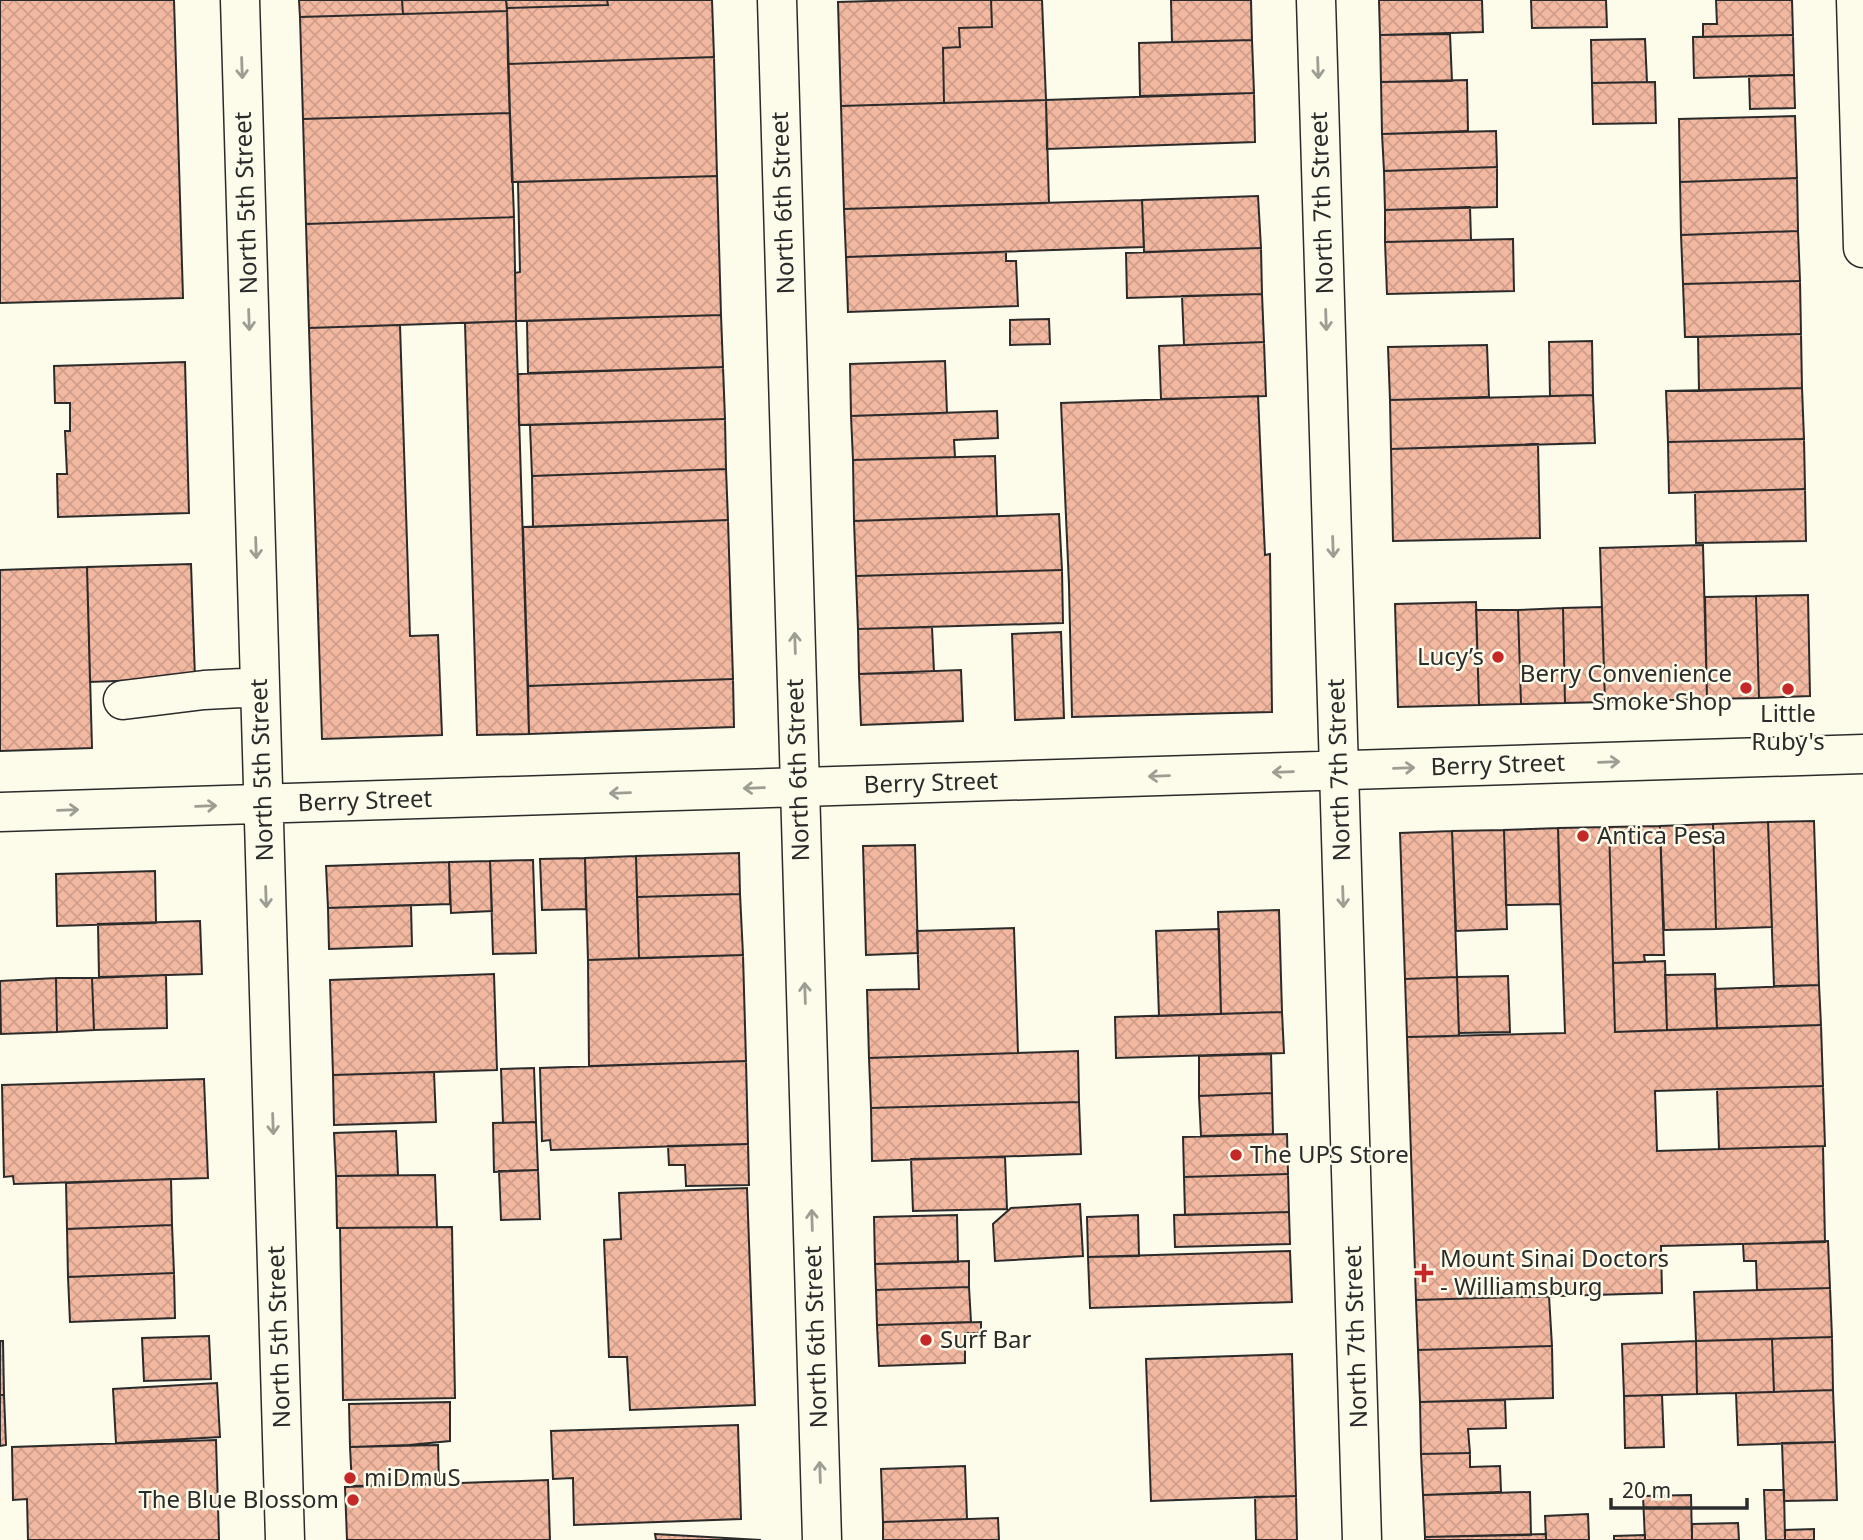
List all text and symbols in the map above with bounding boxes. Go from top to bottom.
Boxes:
one-way arrow [235,56,248,79]
one-way arrow [1311,56,1325,79]
street label: North 5th Street [225,111,264,295]
street label: North 6th Street [762,111,801,295]
street label: North 7th Street [1301,111,1340,295]
one-way arrow [242,308,256,331]
one-way arrow [1319,308,1332,331]
one-way arrow [249,536,262,559]
one-way arrow [1326,536,1339,559]
one-way arrow [788,631,801,654]
place label: Lucy’s [1417,639,1484,672]
marker: Lucy’s [1490,649,1506,665]
place label: Berry Convenience Smoke Shop [1520,656,1732,717]
street label: North 5th Street [241,678,280,862]
street label: North 6th Street [777,678,816,862]
street label: North 7th Street [1318,678,1357,862]
marker: Berry Convenience Smoke Shop [1738,680,1754,696]
marker: Little Ruby's [1780,681,1796,697]
place label: Little Ruby's [1751,696,1825,757]
street label: Berry Street [1430,745,1566,782]
one-way arrow [1597,755,1620,769]
one-way arrow [1392,762,1415,775]
street label: Berry Street [863,763,999,800]
one-way arrow [1272,765,1295,778]
one-way arrow [1148,769,1171,783]
street label: Berry Street [297,781,433,818]
one-way arrow [743,782,766,795]
one-way arrow [609,786,632,799]
one-way arrow [194,799,217,813]
one-way arrow [56,804,79,817]
place label: Antica Pesa [1597,818,1726,851]
marker: Antica Pesa [1575,828,1591,844]
one-way arrow [259,885,273,908]
one-way arrow [1336,886,1349,909]
one-way arrow [799,981,812,1004]
one-way arrow [266,1113,279,1136]
place label: The UPS Store [1250,1137,1409,1170]
marker: The UPS Store [1228,1147,1244,1163]
one-way arrow [806,1209,819,1232]
place label: Mount Sinai Doctors - Williamsburg [1440,1241,1669,1302]
street label: North 5th Street [258,1245,297,1429]
street label: North 6th Street [795,1245,834,1429]
street label: North 7th Street [1335,1245,1374,1429]
marker: Mount Sinai Doctors - Williamsburg [1414,1263,1434,1283]
place label: Surf Bar [940,1322,1031,1355]
marker: Surf Bar [918,1332,934,1348]
place label: miDmuS [364,1460,461,1493]
one-way arrow [813,1461,827,1484]
scale bar [1611,1466,1748,1510]
marker: miDmuS [342,1470,358,1486]
text: 20 m [1622,1476,1671,1504]
place label: The Blue Blossom [138,1482,339,1515]
marker: The Blue Blossom [345,1492,361,1508]

